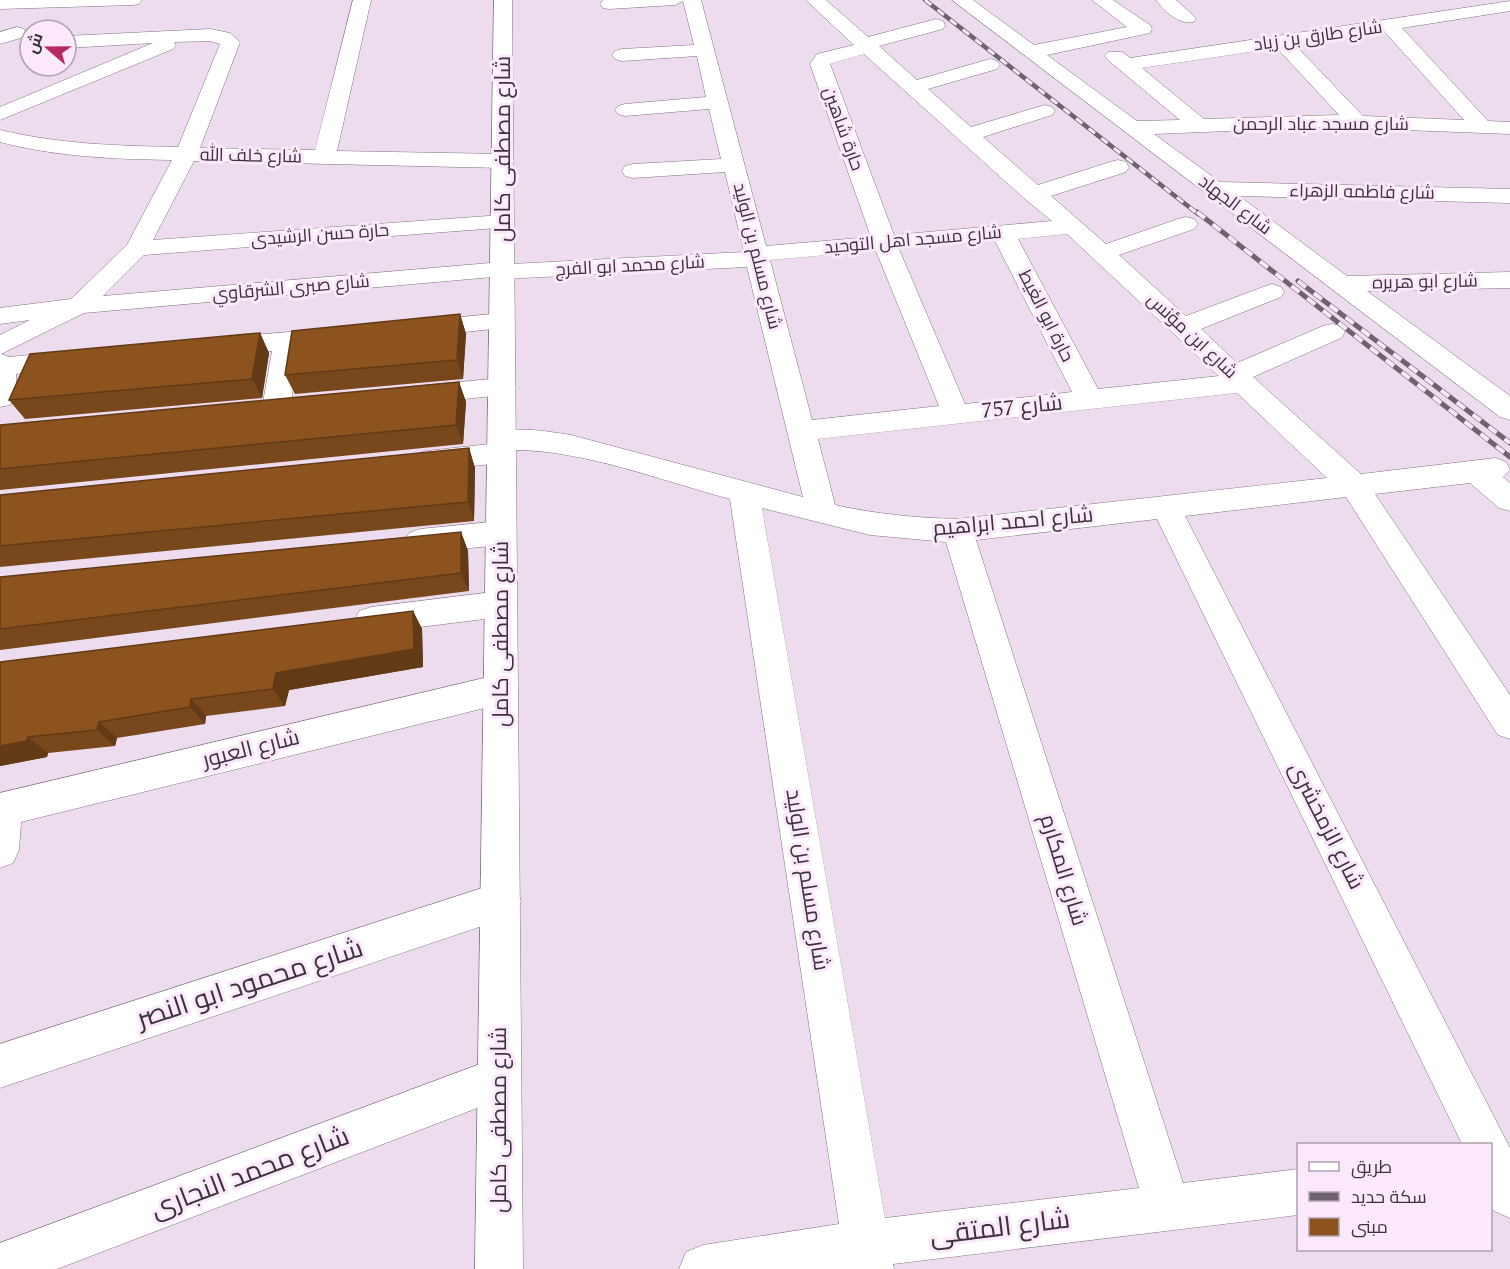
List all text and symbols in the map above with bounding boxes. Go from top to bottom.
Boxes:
street label: شارع طارق بن زياد [1252,14,1384,58]
north arrow [18,18,78,78]
text: ش [20,29,50,57]
street label: شارع مصطفى كامل [487,56,520,242]
street label: حارة شاهين [815,83,871,175]
street label: شارع مسجد عباد الرحمن [1233,111,1409,138]
street label: شارع خلف الله [200,142,302,170]
street label: شارع الجهاد [1193,168,1277,242]
street label: شارع فاطمه الزهراء [1289,177,1435,207]
street label: شارع مسلم بن الوليد [726,180,788,332]
street label: حارة حسن الرشيدى [250,217,390,253]
street label: شارع مسجد اهل التوحيد [823,219,1003,261]
street label: شارع محمد ابو الفرج [555,249,705,283]
street label: حارة ابو الغيط [1011,265,1081,367]
street label: شارع صبرى الشرقاوي [211,268,371,308]
street label: شارع ابو هريره [1372,268,1478,296]
street label: شارع ابن مؤنس [1141,287,1243,385]
street label: شارع 757 [980,386,1064,428]
street label: شارع احمد ابراهيم [931,499,1095,545]
street label: شارع مصطفى كامل [485,541,518,727]
street label: شارع العبور [197,721,303,777]
street label: شارع الزمخشرى [1280,757,1372,895]
street label: شارع مسلم بن الوليد [776,787,838,973]
street label: شارع المكارم [1030,810,1096,930]
street label: شارع محمود ابو النصر [129,928,369,1041]
street label: شارع مصطفى كامل [483,1027,516,1213]
street label: شارع محمد النجارى [144,1116,356,1230]
legend [1297,1143,1492,1251]
text: طريق [1351,1154,1392,1181]
text: سكة حديد [1351,1184,1427,1211]
street label: شارع المتقى [927,1199,1073,1257]
text: مبنى [1351,1214,1388,1241]

